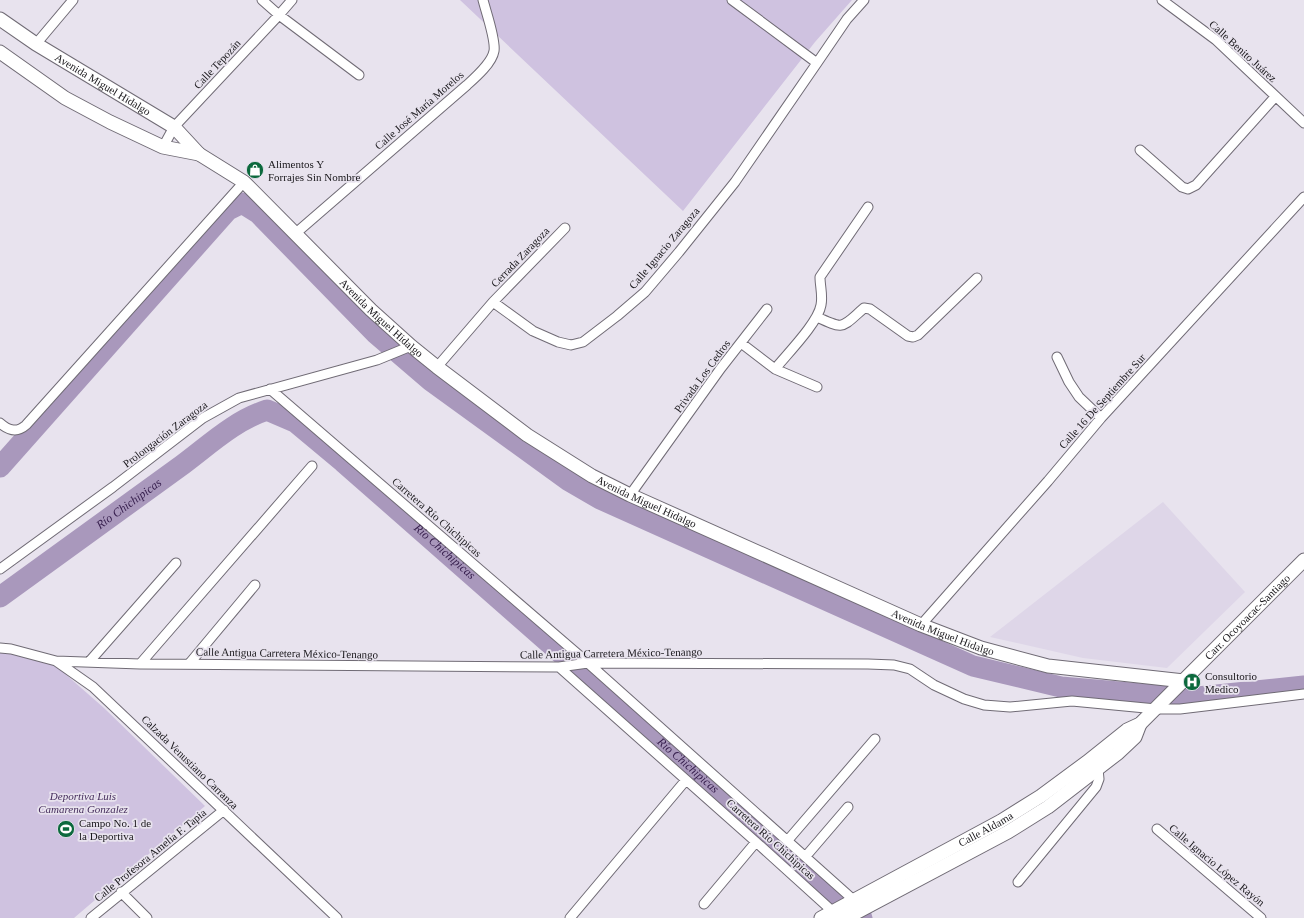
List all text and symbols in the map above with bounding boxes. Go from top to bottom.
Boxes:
street label: Calle Benito Juárez [1207,18,1279,84]
street label: Calle Tepozán [191,37,243,91]
street label: Avenida Miguel Hidalgo [53,51,153,118]
street label: Calle José María Morelos [372,68,466,152]
place label: Alimentos Y Forrajes Sin Nombre [268,158,360,183]
shop icon: Alimentos Y Forrajes Sin Nombre [245,160,265,180]
street label: Calle Ignacio Zaragoza [626,205,702,291]
street label: Cerrada Zaragoza [488,225,552,289]
street label: Avenida Miguel Hidalgo [337,276,426,360]
street label: Privada Los Cedros [672,337,732,415]
street label: Calle 16 De Septiembre Sur [1056,351,1148,451]
street label: Prolongación Zaragoza [121,398,210,470]
street label: Avenida Miguel Hidalgo [594,473,699,530]
water label: Río Chichipicas [93,475,164,533]
street label: Carretera Río Chichipicas [390,475,484,559]
water label: Río Chichipicas [411,521,479,583]
street label: Carr. Ocoyoacac-Santiago [1202,571,1293,662]
street label: Avenida Miguel Hidalgo [890,607,996,657]
street label: Calle Antigua Carretera México-Tenango [196,645,379,661]
street label: Calle Antigua Carretera México-Tenango [520,645,703,661]
place label: Consultorio Medico [1205,670,1257,695]
hospital icon: Consultorio Medico [1182,672,1202,692]
street label: Calzada Venustiano Carranza [139,713,241,811]
water label: Río Chichipicas [654,734,722,796]
park label: Deportiva Luis Camarena Gonzalez [38,790,129,815]
street label: Carretera Río Chichipicas [725,796,817,882]
street label: Calle Profesora Amelía F. Tapia [92,806,208,904]
street label: Calle Aldama [956,809,1015,849]
place label: Campo No. 1 de la Deportiva [79,817,151,842]
sports icon: Campo No. 1 de la Deportiva [56,819,76,839]
street label: Calle Ignacio López Rayón [1167,822,1267,909]

